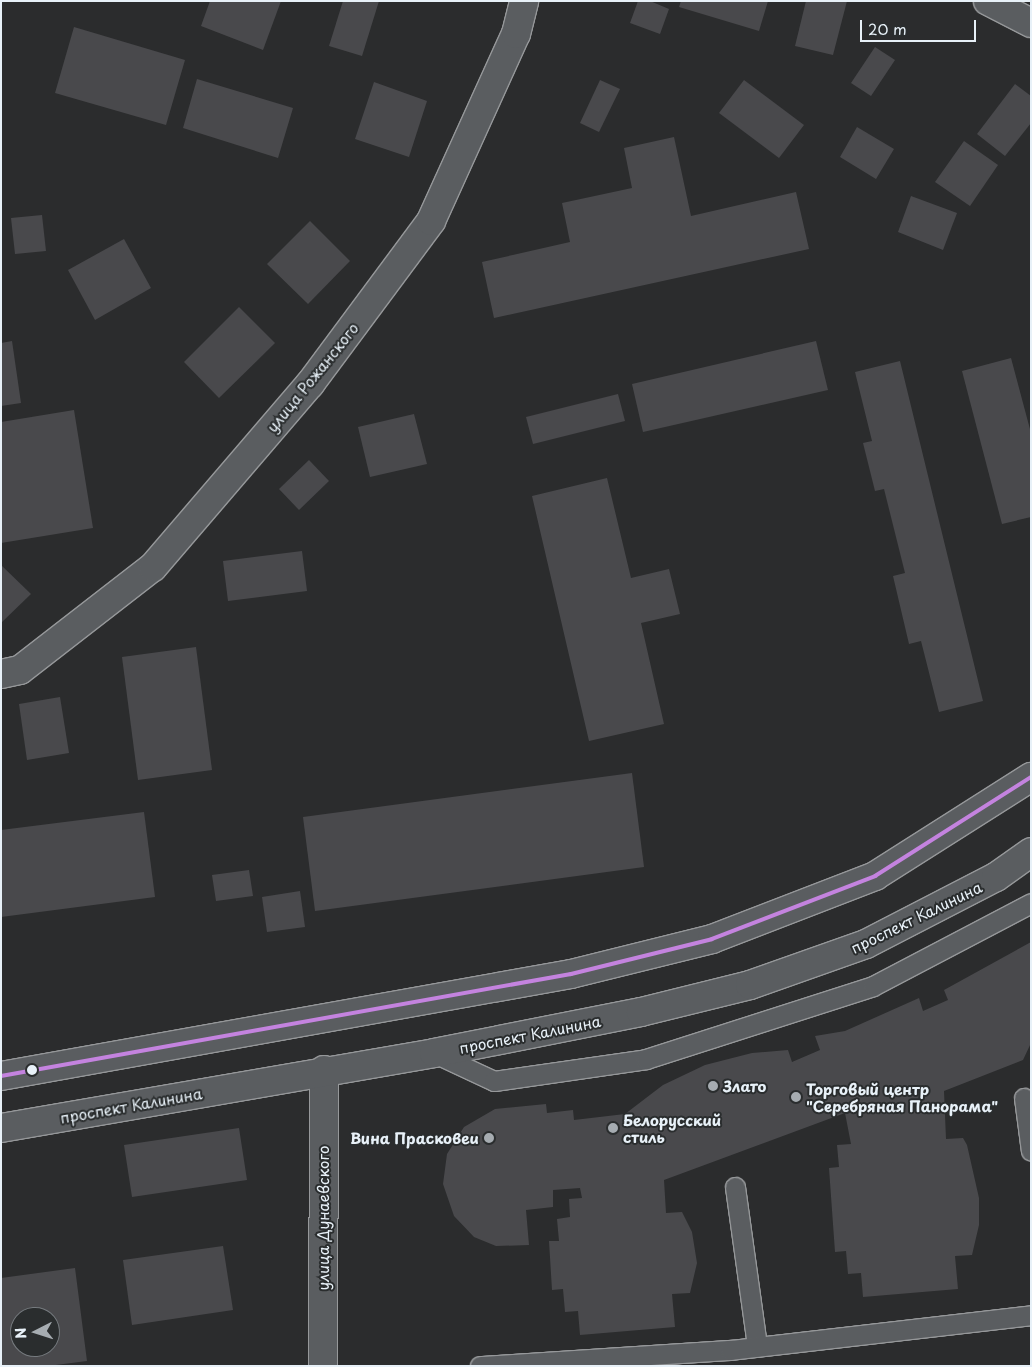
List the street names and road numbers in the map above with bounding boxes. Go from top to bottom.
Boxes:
street label: улица Рожанского [262,318,362,436]
street label: проспект Калинина [847,877,985,957]
street label: проспект Калинина [457,1011,603,1057]
street label: проспект Калинина [58,1084,204,1126]
street label: улица Дунаевского [314,1145,332,1291]

